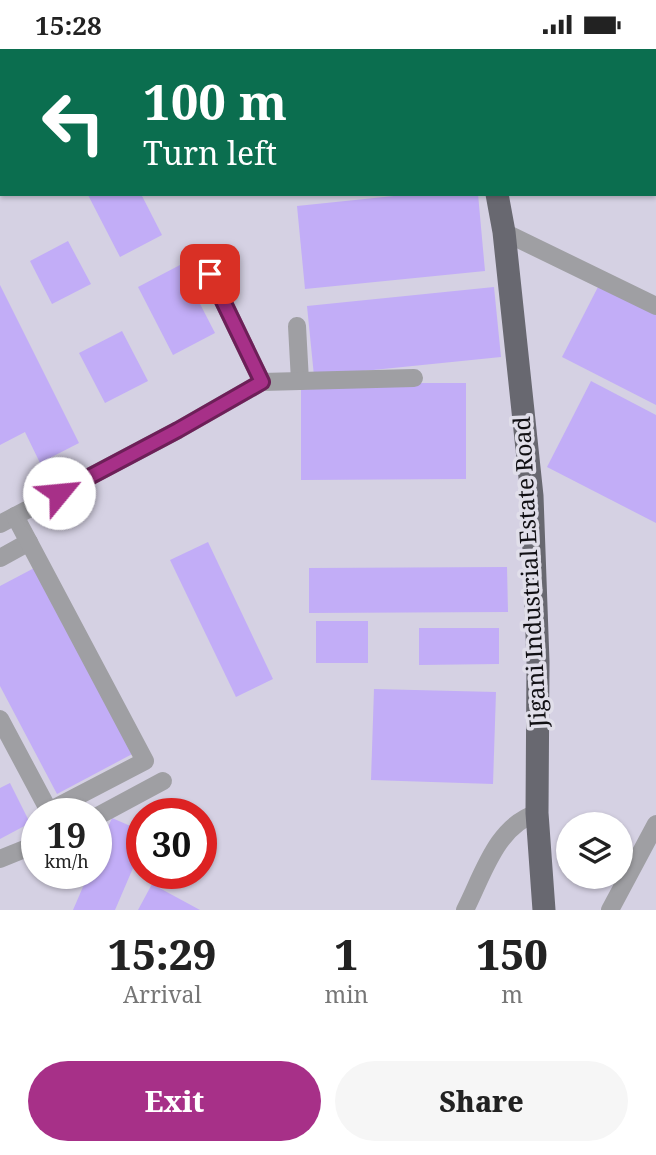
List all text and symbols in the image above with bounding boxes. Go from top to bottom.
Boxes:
text: 15:28 [35,7,102,43]
text: 100 m [143,68,287,134]
icon: left [28,77,119,168]
text: Turn left [143,131,277,174]
pin [180,244,240,304]
icon: arrive [191,255,229,293]
street label: Jigani Industrial Estate Road [505,416,553,729]
position arrow [22,456,96,530]
speed limit sign: 30 [126,798,217,889]
text: 19 [47,811,86,858]
map controls [556,812,633,889]
button: layers [556,812,633,889]
text: km/h [44,849,89,873]
text: 15:29 [108,925,216,982]
text: 1 [335,925,358,982]
text: 150 [476,925,548,982]
text: Arrival [123,978,202,1010]
text: min [324,978,368,1010]
text: m [501,978,523,1010]
button: Exit [28,1061,321,1141]
button: Share [335,1061,628,1141]

